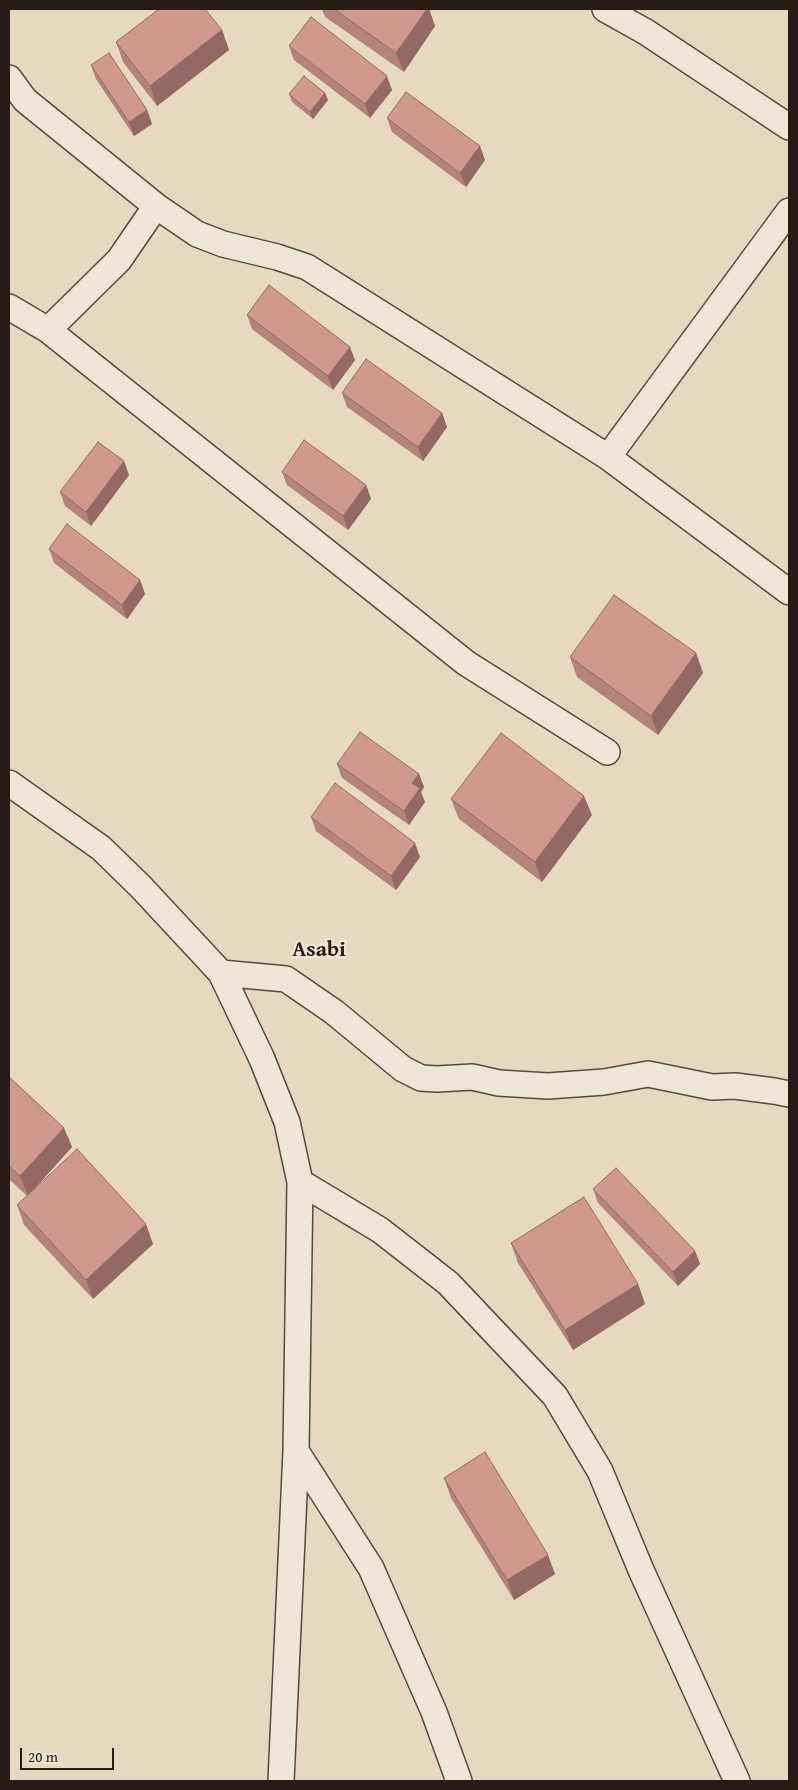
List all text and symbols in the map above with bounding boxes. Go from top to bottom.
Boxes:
district label: Asabi [292,937,346,963]
scale bar [22,1738,116,1770]
text: 20 m [28,1746,58,1767]

